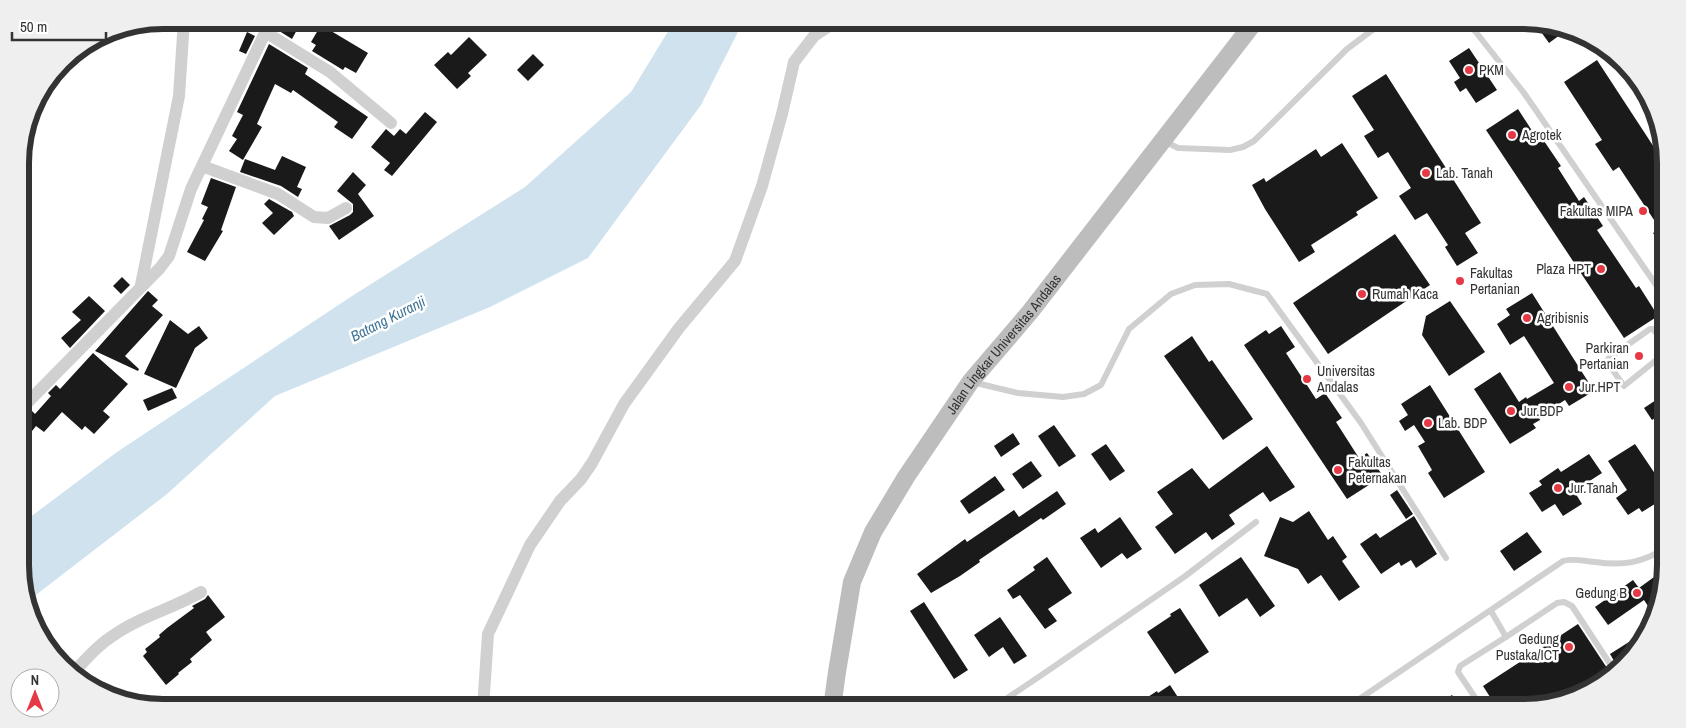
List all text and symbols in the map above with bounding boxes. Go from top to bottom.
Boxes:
scale bar [12,10,106,42]
text: 50 m [20,16,47,37]
place label: PKM [1479,61,1504,79]
marker: PKM [1463,64,1475,76]
place label: Agrotek [1521,126,1562,144]
marker: Agrotek [1506,129,1518,141]
place label: Lab. Tanah [1436,164,1493,182]
marker: Lab. Tanah [1420,167,1432,179]
place label: Fakultas MIPA [1560,202,1633,220]
marker: Fakultas MIPA [1637,205,1649,217]
place label: Plaza HPT [1536,260,1591,278]
marker: Plaza HPT [1595,263,1607,275]
place label: Fakultas Pertanian [1470,264,1520,298]
street label: Jalan Lingkar Universitas Andalas [942,270,1065,418]
marker: Fakultas Pertanian [1454,275,1466,287]
place label: Rumah Kaca [1372,285,1439,303]
marker: Rumah Kaca [1356,288,1368,300]
water label: Batang Kuranji [347,290,429,346]
place label: Agribisnis [1536,309,1589,327]
marker: Agribisnis [1521,312,1533,324]
place label: Parkiran Pertanian [1579,339,1629,373]
marker: Parkiran Pertanian [1633,350,1645,362]
place label: Universitas Andalas [1316,362,1375,396]
marker: Universitas Andalas [1301,373,1313,385]
place label: Jur.HPT [1579,378,1620,396]
marker: Jur.HPT [1563,381,1575,393]
place label: Jur.BDP [1521,402,1563,420]
marker: Jur.BDP [1505,405,1517,417]
place label: Lab. BDP [1438,414,1487,432]
marker: Lab. BDP [1422,417,1434,429]
place label: Fakultas Peternakan [1348,453,1407,487]
marker: Fakultas Peternakan [1332,464,1344,476]
place label: Jur.Tanah [1568,479,1618,497]
marker: Jur.Tanah [1552,482,1564,494]
place label: Gedung B [1575,584,1627,602]
marker: Gedung B [1631,587,1643,599]
place label: Gedung Pustaka/ICT [1496,630,1560,664]
marker: Gedung Pustaka/ICT [1563,641,1575,653]
north arrow [10,668,60,718]
text: N [31,671,39,689]

